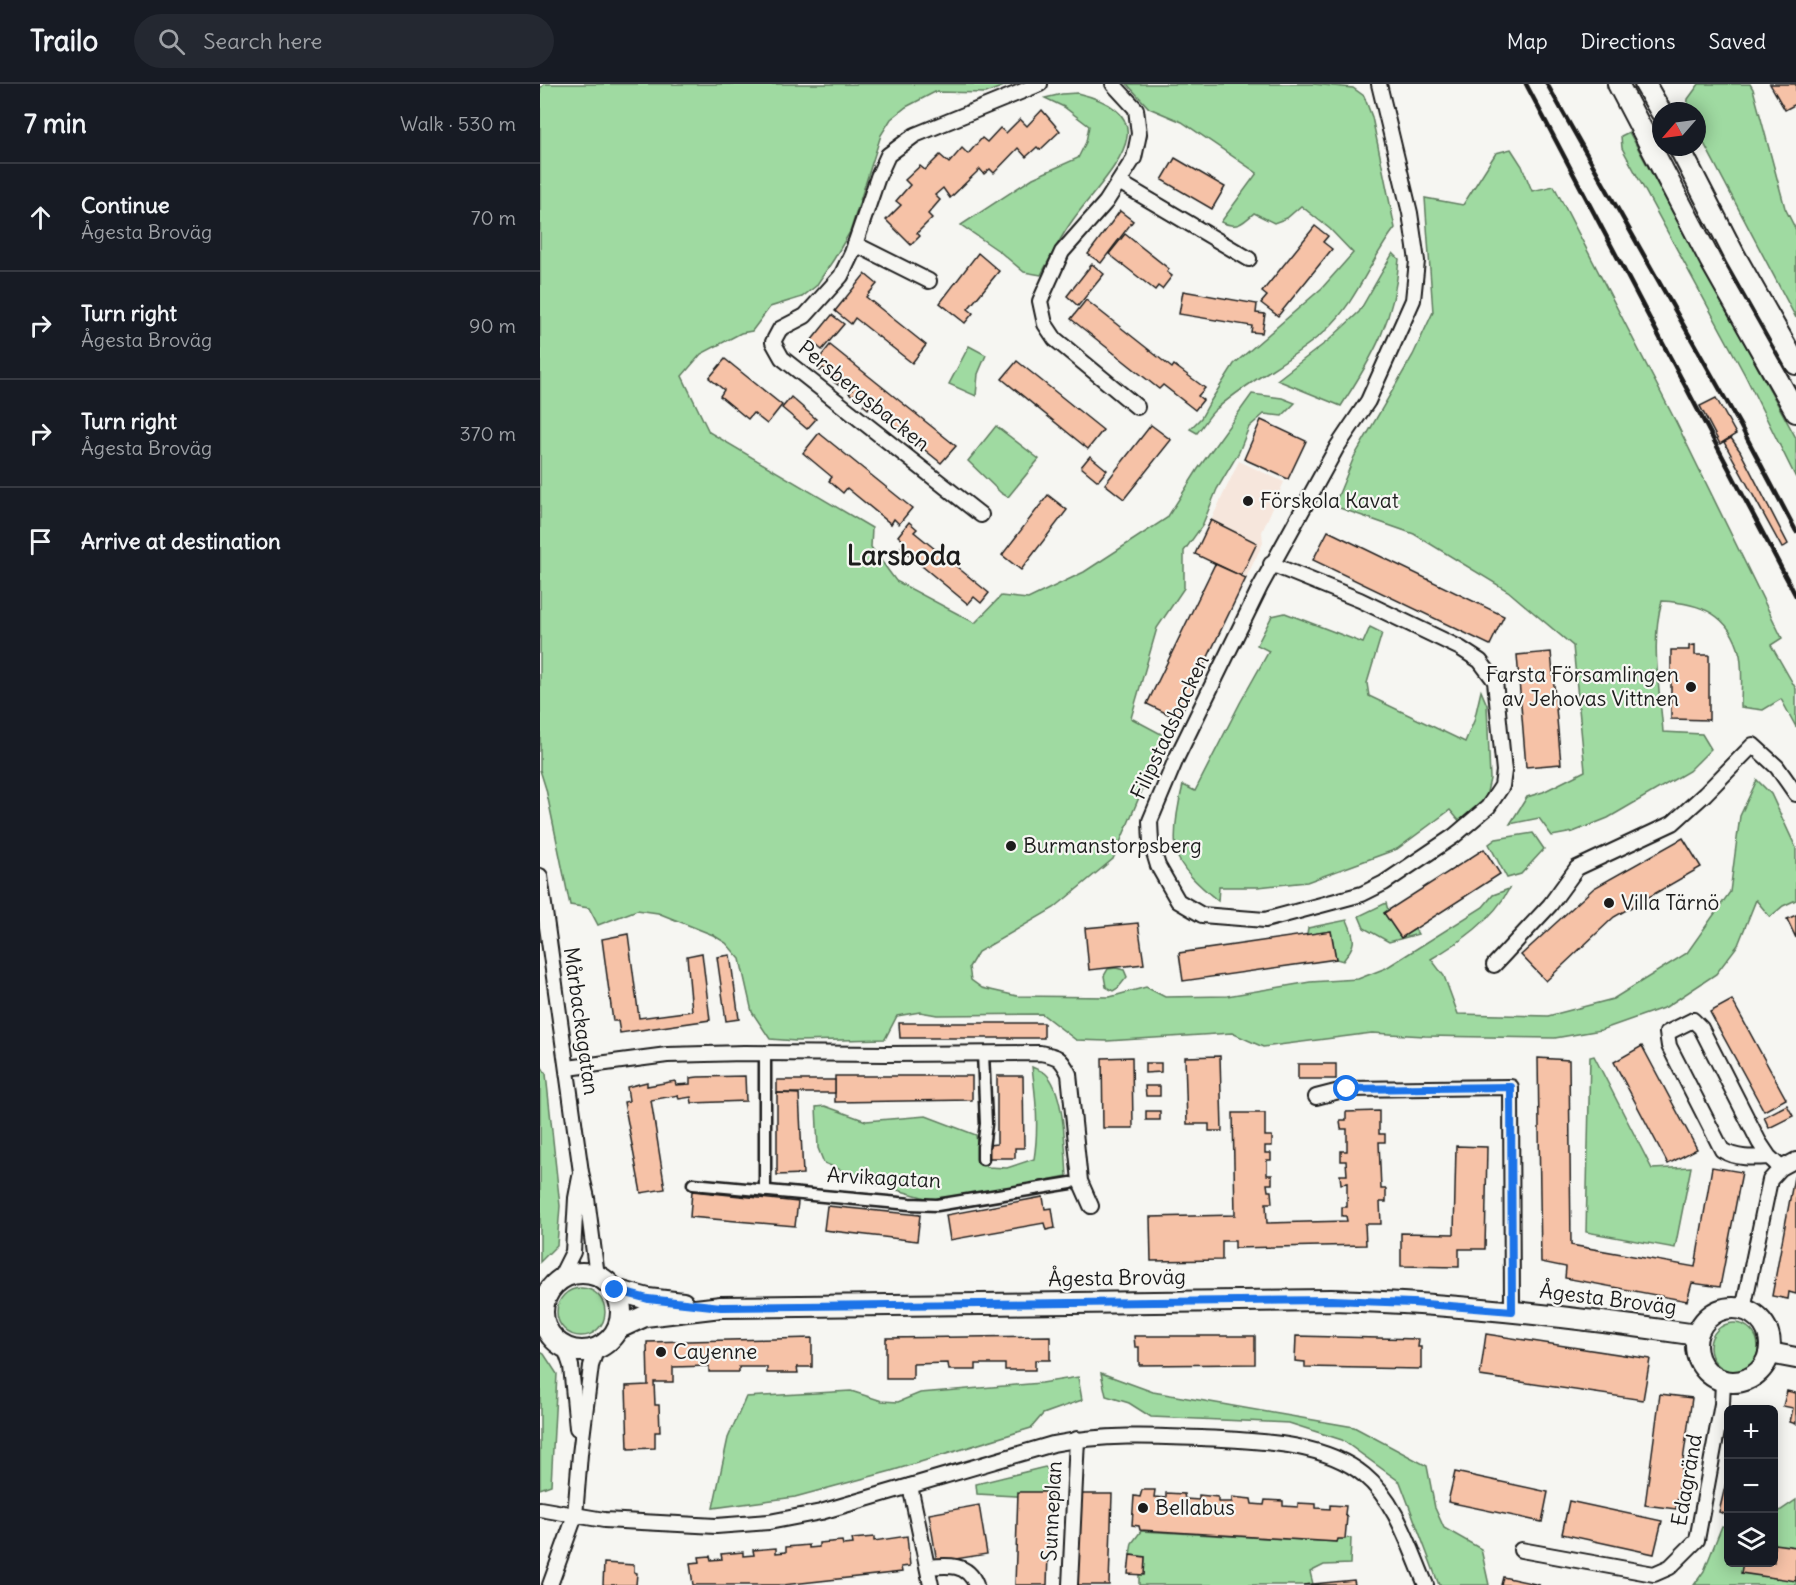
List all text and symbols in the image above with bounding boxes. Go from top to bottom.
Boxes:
search box [134,14,554,68]
text: Trailo [30,23,98,59]
icon: search [155,25,188,58]
text: Search here [203,27,322,55]
text: Map [1507,28,1548,55]
text: Directions [1581,28,1675,55]
text: Saved [1708,28,1766,55]
north arrow [1652,102,1706,156]
text: 7 min [24,107,87,140]
text: Walk · 530 m [400,111,516,136]
text: Continue [81,191,170,219]
icon: ahead [24,201,57,234]
text: 70 m [471,205,516,230]
text: Ågesta Broväg [81,219,212,244]
text: Turn right [81,299,177,327]
icon: right [24,309,57,342]
text: 90 m [469,313,516,338]
text: Ågesta Broväg [81,327,212,352]
street label: Persbergsbacken [793,334,936,457]
text: Turn right [81,407,177,435]
icon: right [24,417,57,450]
text: 370 m [459,421,516,446]
text: Ågesta Broväg [81,435,212,460]
place label: Förskola Kavat [1260,487,1399,514]
marker: Förskola Kavat [1241,494,1255,508]
icon: arrive [24,525,57,558]
text: Arrive at destination [81,527,281,555]
district label: Larsboda [847,538,961,572]
street label: Filipstadsbacken [1124,650,1215,803]
place label: Farsta Församlingen av Jehovas Vittnen [1486,661,1679,712]
marker: Farsta Församlingen av Jehovas Vittnen [1684,680,1698,694]
place label: Burmanstorpsberg [1023,832,1202,859]
marker: Burmanstorpsberg [1004,839,1018,853]
place label: Villa Tärnö [1621,889,1719,916]
marker: Villa Tärnö [1602,896,1616,910]
street label: Mårbackagatan [558,945,605,1097]
route start [1333,1075,1359,1101]
street label: Arvikagatan [826,1161,942,1194]
street label: Ågesta Broväg [1048,1263,1186,1292]
route end [601,1276,627,1302]
street label: Ågesta Broväg [1538,1277,1678,1320]
place label: Cayenne [673,1338,757,1365]
marker: Cayenne [654,1345,668,1359]
map controls [1724,1405,1778,1567]
button: + [1724,1405,1778,1459]
street label: Edagränd [1665,1432,1708,1528]
button: − [1724,1459,1778,1513]
street label: Sunneplan [1035,1460,1068,1562]
place label: Bellabus [1155,1494,1235,1521]
marker: Bellabus [1136,1501,1150,1515]
button: layers [1724,1513,1778,1567]

